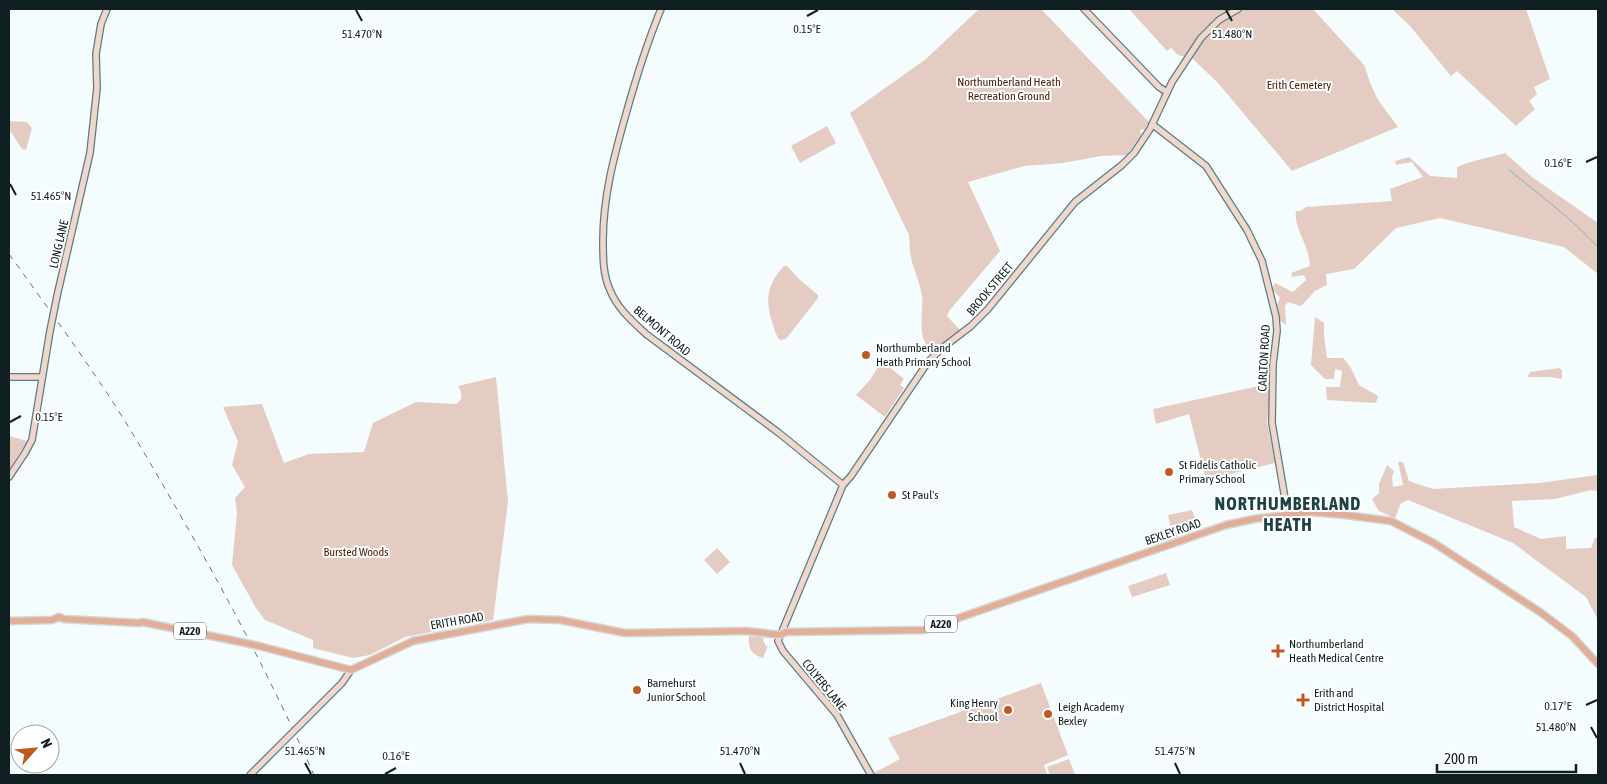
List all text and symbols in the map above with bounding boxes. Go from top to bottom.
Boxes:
text: 0.15°E [793,22,821,36]
text: 51.470°N [342,27,382,41]
text: 51.480°N [1212,27,1252,41]
park label: Northumberland Heath Recreation Ground [957,75,1061,103]
park label: Erith Cemetery [1267,78,1331,92]
text: 0.16°E [1544,156,1572,170]
text: 51.465°N [31,189,71,203]
street label: LONG LANE [47,218,71,270]
street label: BROOK STREET [964,259,1017,318]
street label: BELMONT ROAD [631,303,694,359]
street label: CARLTON ROAD [1255,324,1273,392]
place label: Northumberland Heath Primary School [876,341,972,369]
marker: Northumberland Heath Primary School [860,349,872,361]
text: 0.15°E [35,410,63,424]
place label: St Fidelis Catholic Primary School [1179,458,1257,486]
marker: St Fidelis Catholic Primary School [1163,466,1175,478]
place label: St Paul's [902,488,939,502]
marker: St Paul's [886,489,898,501]
district label: NORTHUMBERLAND HEATH [1215,493,1361,535]
street label: BEXLEY ROAD [1143,516,1203,548]
park label: Bursted Woods [324,545,388,559]
street label: ERITH ROAD [429,609,485,633]
road number: A220 [925,616,957,632]
road number: A220 [174,622,206,640]
place label: Northumberland Heath Medical Centre [1289,637,1384,665]
marker: Northumberland Heath Medical Centre [1271,644,1285,658]
street label: COLYERS LANE [799,657,849,713]
place label: Barnehurst Junior School [647,676,707,704]
marker: Barnehurst Junior School [631,684,643,696]
place label: Erith and District Hospital [1314,686,1385,714]
marker: Erith and District Hospital [1296,693,1310,707]
place label: King Henry School [950,696,999,724]
text: 0.17°E [1544,699,1572,713]
place label: Leigh Academy Bexley [1058,700,1124,728]
marker: King Henry School [1002,704,1014,716]
marker: Leigh Academy Bexley [1042,708,1054,720]
text: 51.480°N [1536,720,1576,734]
north arrow [10,724,60,774]
text: N [38,736,56,750]
scale bar [1437,742,1576,774]
text: 51.465°N [285,744,325,758]
text: 51.470°N [720,744,760,758]
text: 51.475°N [1155,744,1195,758]
text: 0.16°E [382,749,410,763]
text: 200 m [1444,750,1478,767]

